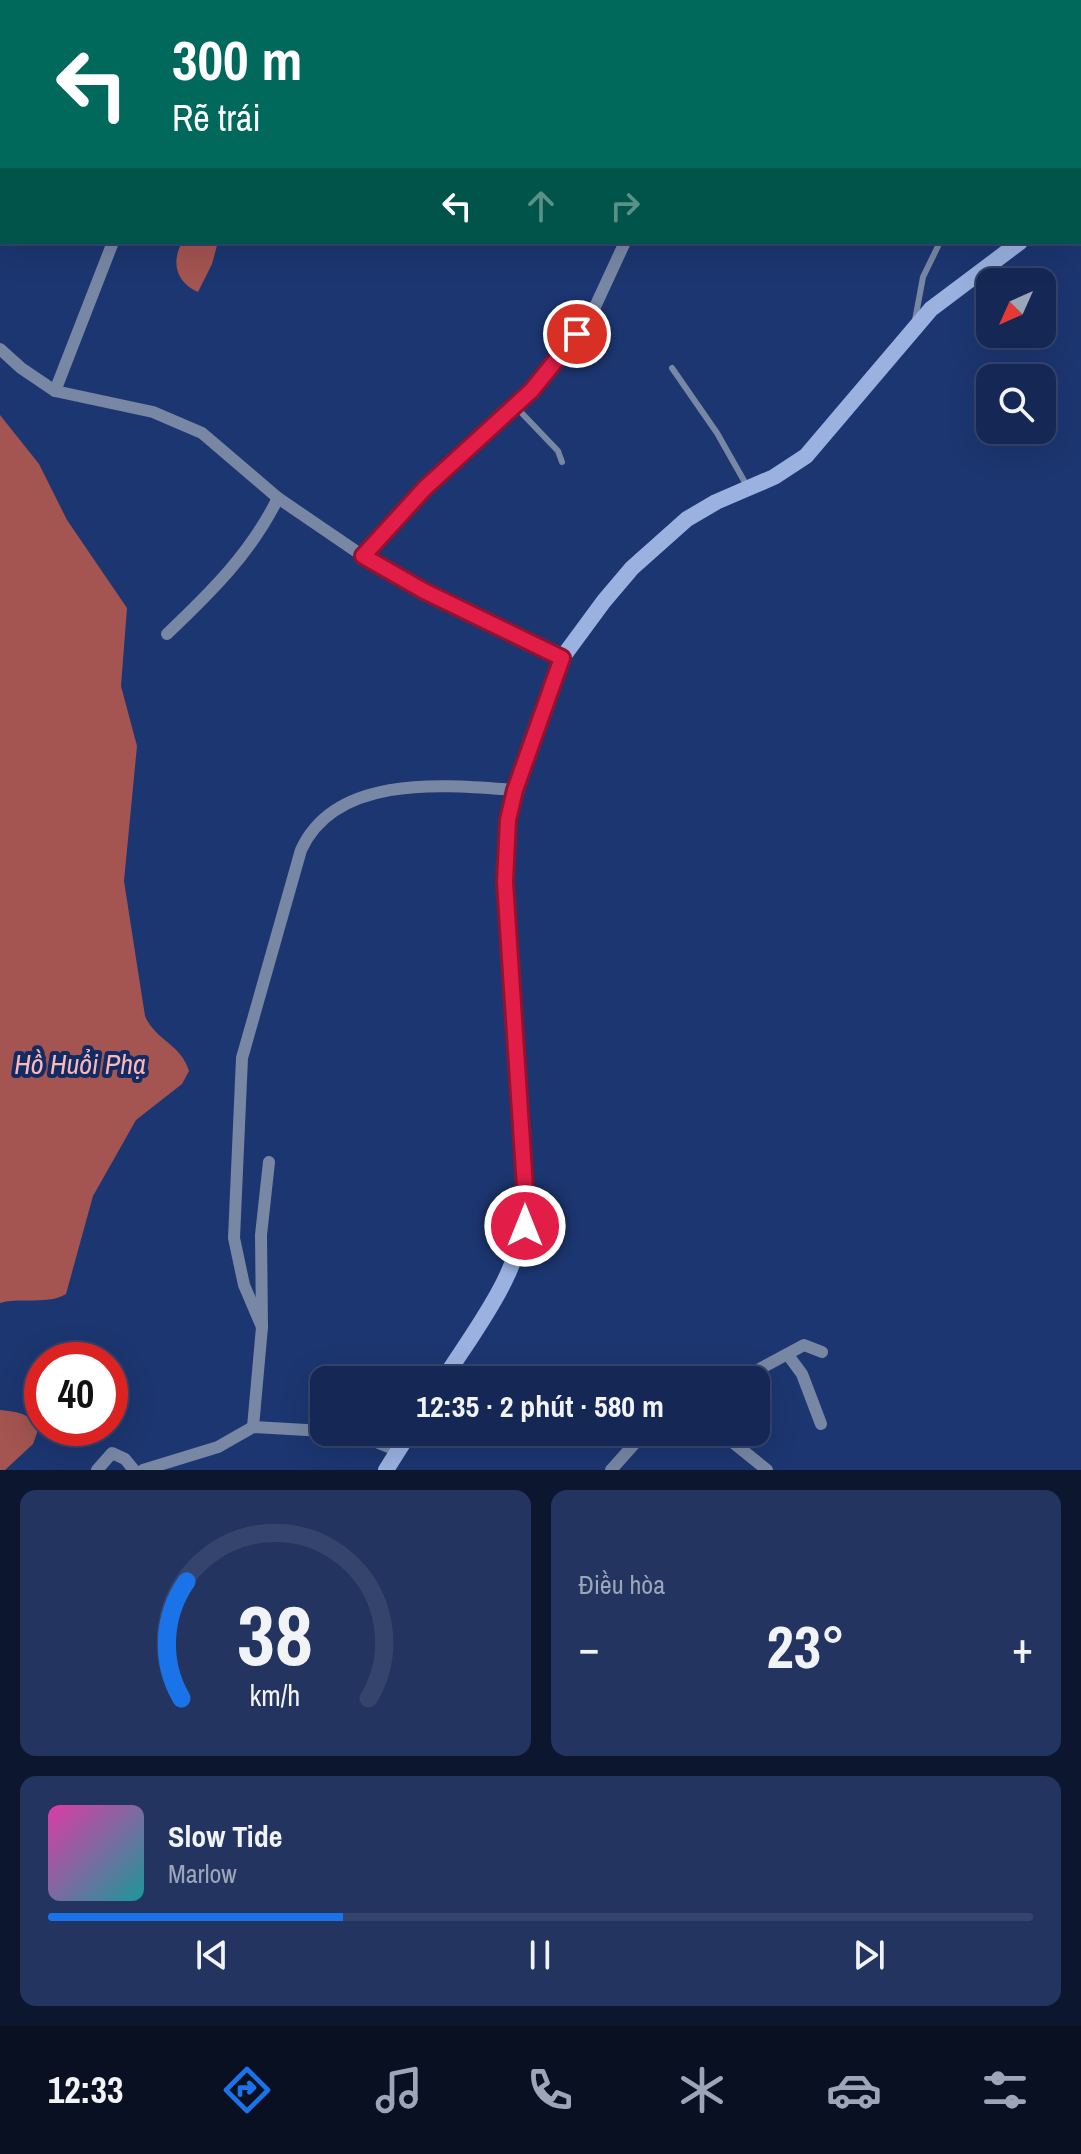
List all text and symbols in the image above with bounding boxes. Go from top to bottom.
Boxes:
text: 300 m [172,22,302,97]
icon: left [40,32,144,136]
text: Rẽ trái [172,94,261,142]
icon: left [435,184,479,228]
icon: ahead [519,184,563,228]
icon: right [603,184,647,228]
north arrow [976,268,1056,348]
map controls [976,268,1056,444]
pin [543,300,611,368]
icon: arrive [555,312,599,356]
button: search [976,364,1056,444]
water label: Hồ Huổi Phạ [14,1045,146,1083]
position arrow [483,1184,567,1268]
speed limit sign: 40 [24,1342,128,1446]
text: 12:35 · 2 phút · 580 m [416,1386,664,1426]
text: Điều hòa [579,1567,665,1602]
text: 38 [237,1579,313,1691]
text: 23° [766,1606,845,1687]
text: − [579,1617,600,1677]
text: + [1012,1617,1033,1677]
text: km/h [250,1676,301,1715]
text: Slow Tide [168,1816,282,1856]
text: Marlow [168,1856,237,1891]
icon: previous [190,1933,234,1977]
icon: pause [518,1933,562,1977]
icon: next [847,1933,891,1977]
icon: directions [219,2062,275,2118]
icon: music [371,2062,427,2118]
icon: phone [522,2062,578,2118]
icon: climate [674,2062,730,2118]
icon: car [826,2062,882,2118]
icon: filters [977,2062,1033,2118]
text: 12:33 [48,2066,123,2114]

